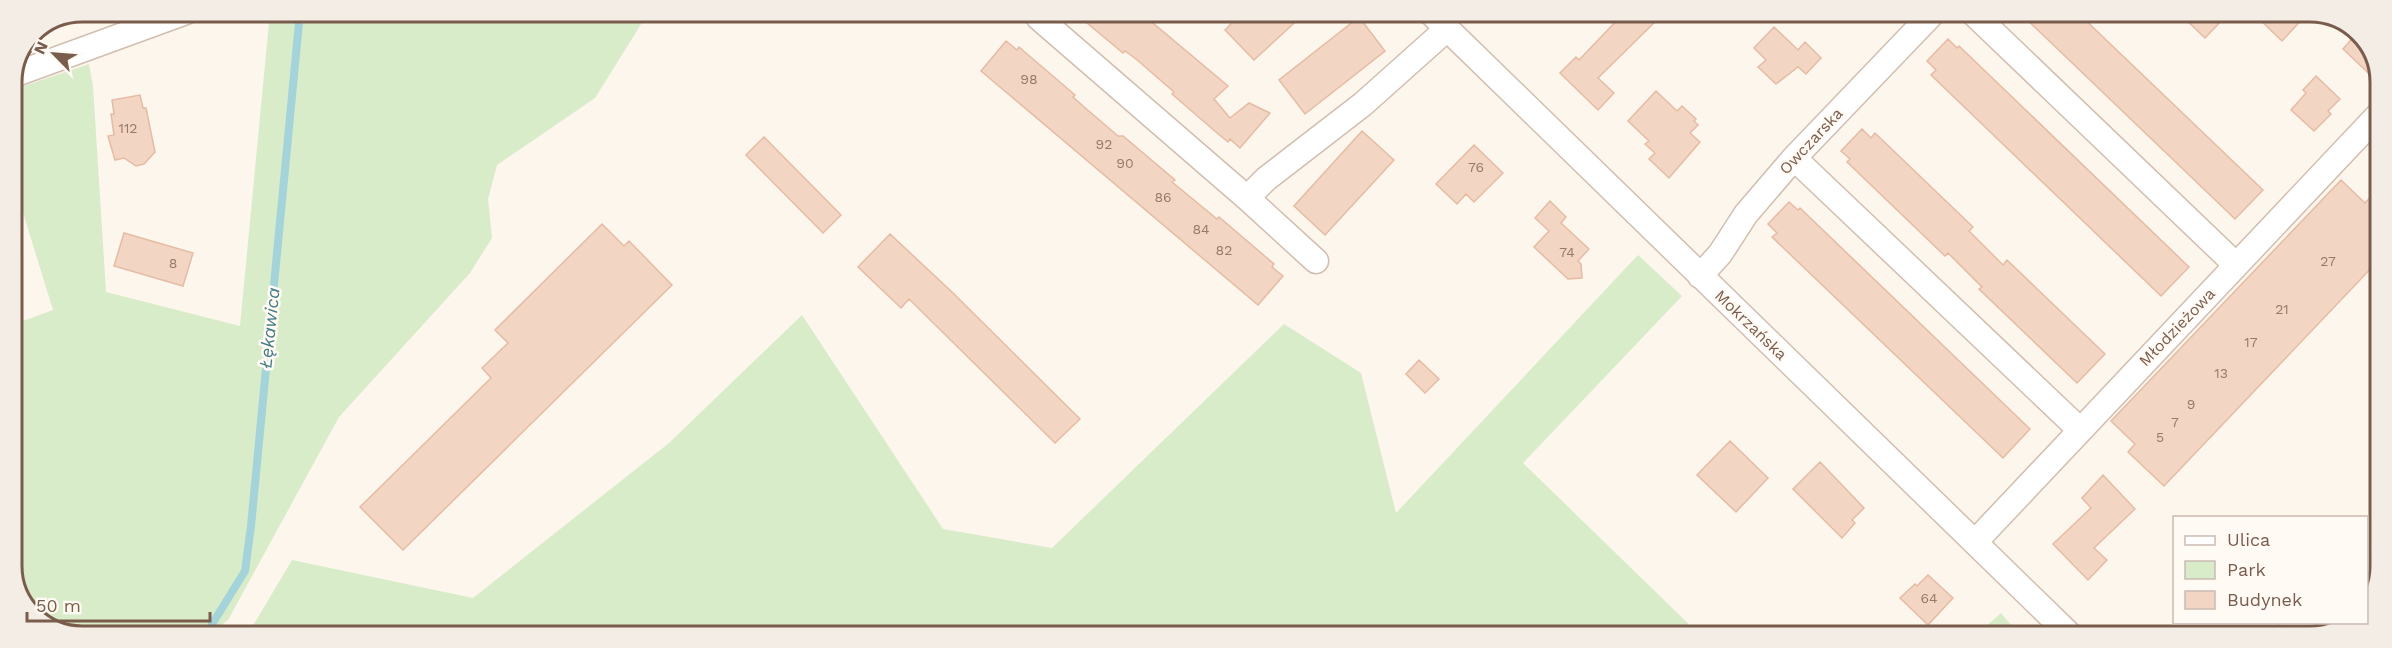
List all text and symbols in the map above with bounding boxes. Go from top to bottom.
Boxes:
north arrow [24,24,84,84]
text: N [30,38,52,57]
house number: 98 [1020,71,1038,87]
street label: Owczarska [1775,104,1847,178]
house number: 112 [118,120,138,136]
house number: 92 [1096,136,1112,152]
house number: 90 [1116,155,1134,171]
house number: 76 [1468,159,1484,175]
house number: 86 [1154,189,1172,205]
house number: 84 [1192,221,1210,237]
house number: 82 [1216,242,1232,258]
house number: 74 [1559,244,1575,260]
house number: 27 [2320,253,2336,269]
house number: 8 [169,255,177,271]
street label: Młodzieżowa [2135,284,2219,370]
street label: Mokrzańska [1711,286,1791,364]
water label: Łękawica [254,287,284,369]
house number: 21 [2275,301,2289,317]
house number: 17 [2244,334,2258,350]
house number: 13 [2214,365,2228,381]
house number: 9 [2187,396,2195,412]
house number: 7 [2171,414,2179,430]
house number: 5 [2156,429,2164,445]
legend [2173,516,2368,624]
text: Ulica [2227,529,2270,550]
text: Park [2227,559,2266,580]
scale bar [27,585,210,623]
text: Budynek [2227,589,2302,610]
house number: 64 [1920,590,1938,606]
text: 50 m [36,595,81,616]

